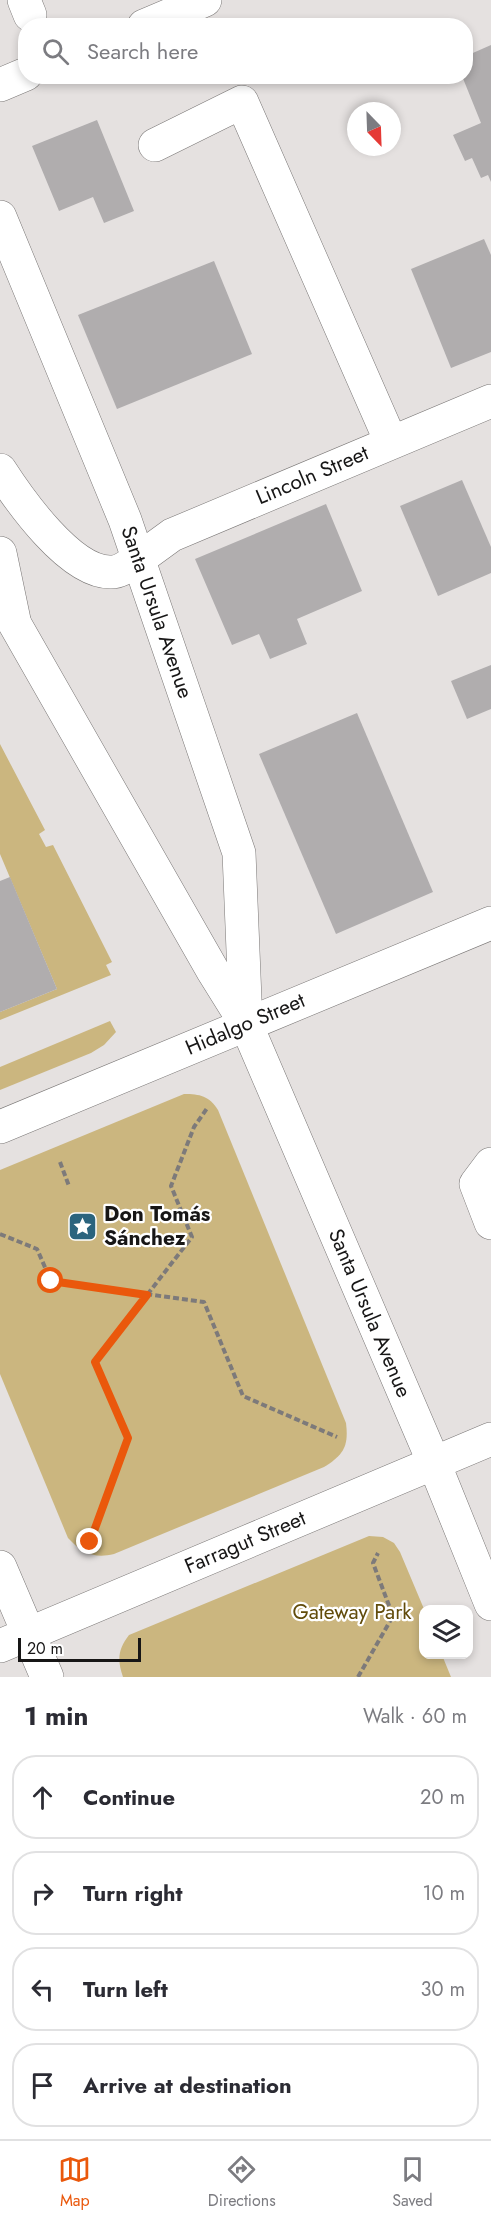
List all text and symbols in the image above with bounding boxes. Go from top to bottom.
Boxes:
search box [18,18,473,84]
icon: search [39,35,72,68]
text: Search here [87,35,198,67]
north arrow [347,102,401,156]
street label: Lincoln Street [251,438,373,512]
street label: Santa Ursula Avenue [113,522,201,702]
street label: Hidalgo Street [181,985,309,1063]
place label: Don Tomás Sánchez [104,1199,211,1253]
place icon: Don Tomás Sánchez [67,1210,99,1242]
street label: Santa Ursula Avenue [321,1224,419,1402]
route start [37,1267,63,1293]
street label: Farragut Street [180,1503,310,1581]
route end [76,1528,102,1554]
park label: Gateway Park [292,1597,412,1627]
map controls [419,1605,473,1659]
button: layers [419,1605,473,1659]
scale bar [18,1635,141,1662]
text: 20 m [27,1637,63,1660]
text: 1 min [24,1697,88,1735]
text: Walk · 60 m [363,1702,467,1731]
icon: ahead [26,1781,59,1814]
text: Continue [83,1781,175,1813]
text: 20 m [420,1783,465,1812]
icon: right [26,1877,59,1910]
text: Turn right [83,1877,183,1909]
text: 10 m [422,1879,465,1908]
icon: left [26,1973,59,2006]
text: Turn left [83,1973,168,2005]
text: 30 m [420,1975,465,2004]
icon: arrive [26,2069,59,2102]
text: Arrive at destination [83,2069,292,2101]
tab: Map [58,2153,91,2212]
tab: Directions [208,2153,276,2212]
tab: Saved [392,2153,433,2212]

